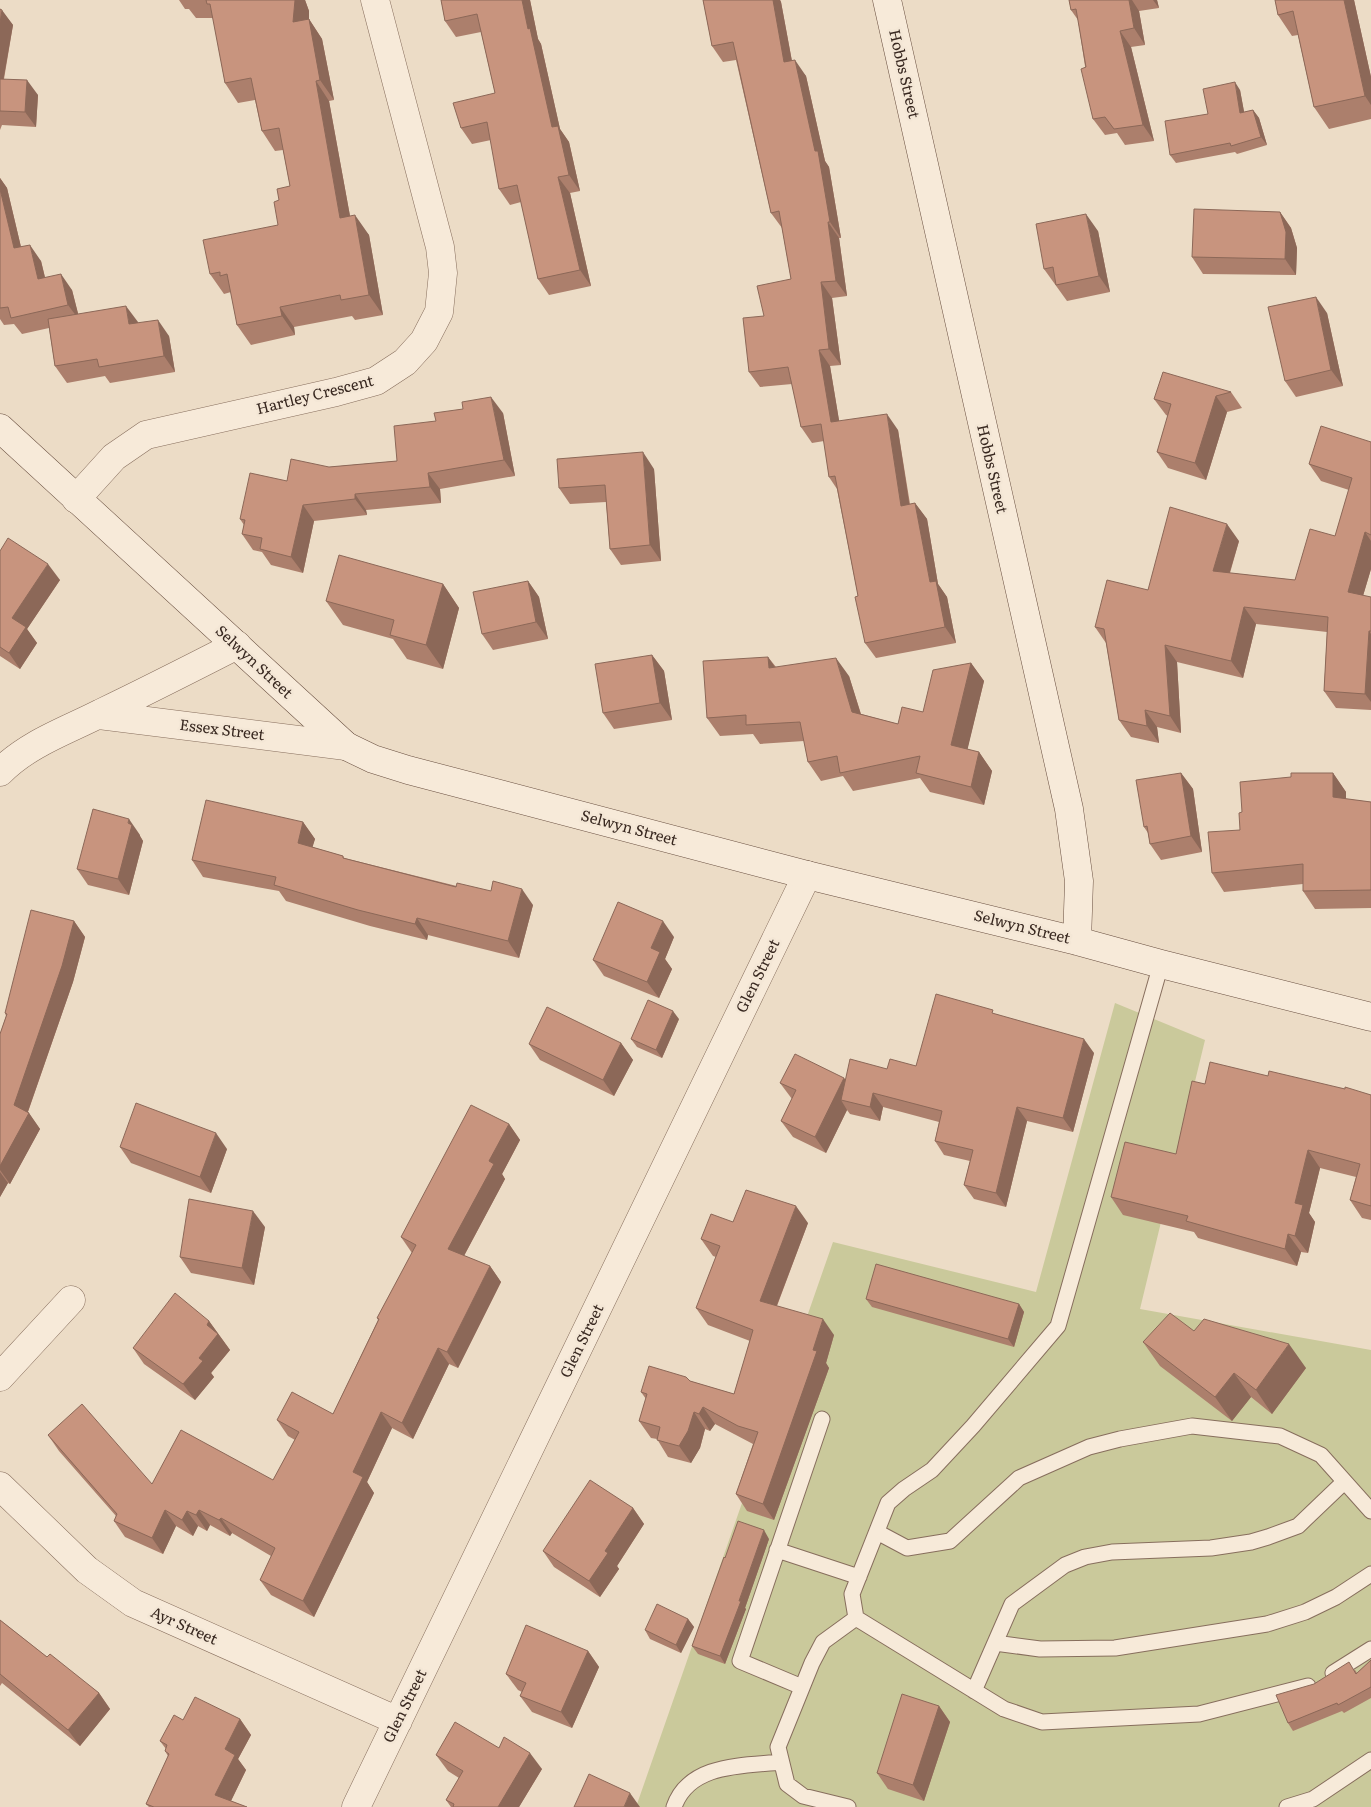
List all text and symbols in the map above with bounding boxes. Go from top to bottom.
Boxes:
street label: Hobbs Street [884,27,927,121]
street label: Hartley Crescent [254,368,376,419]
street label: Hobbs Street [972,422,1015,516]
street label: Selwyn Street [211,619,299,703]
street label: Essex Street [178,712,266,745]
street label: Selwyn Street [579,803,680,850]
street label: Selwyn Street [972,902,1073,949]
street label: Glen Street [729,935,784,1016]
street label: Glen Street [553,1300,608,1381]
street label: Ayr Street [147,1600,222,1650]
street label: Glen Street [376,1665,431,1746]

